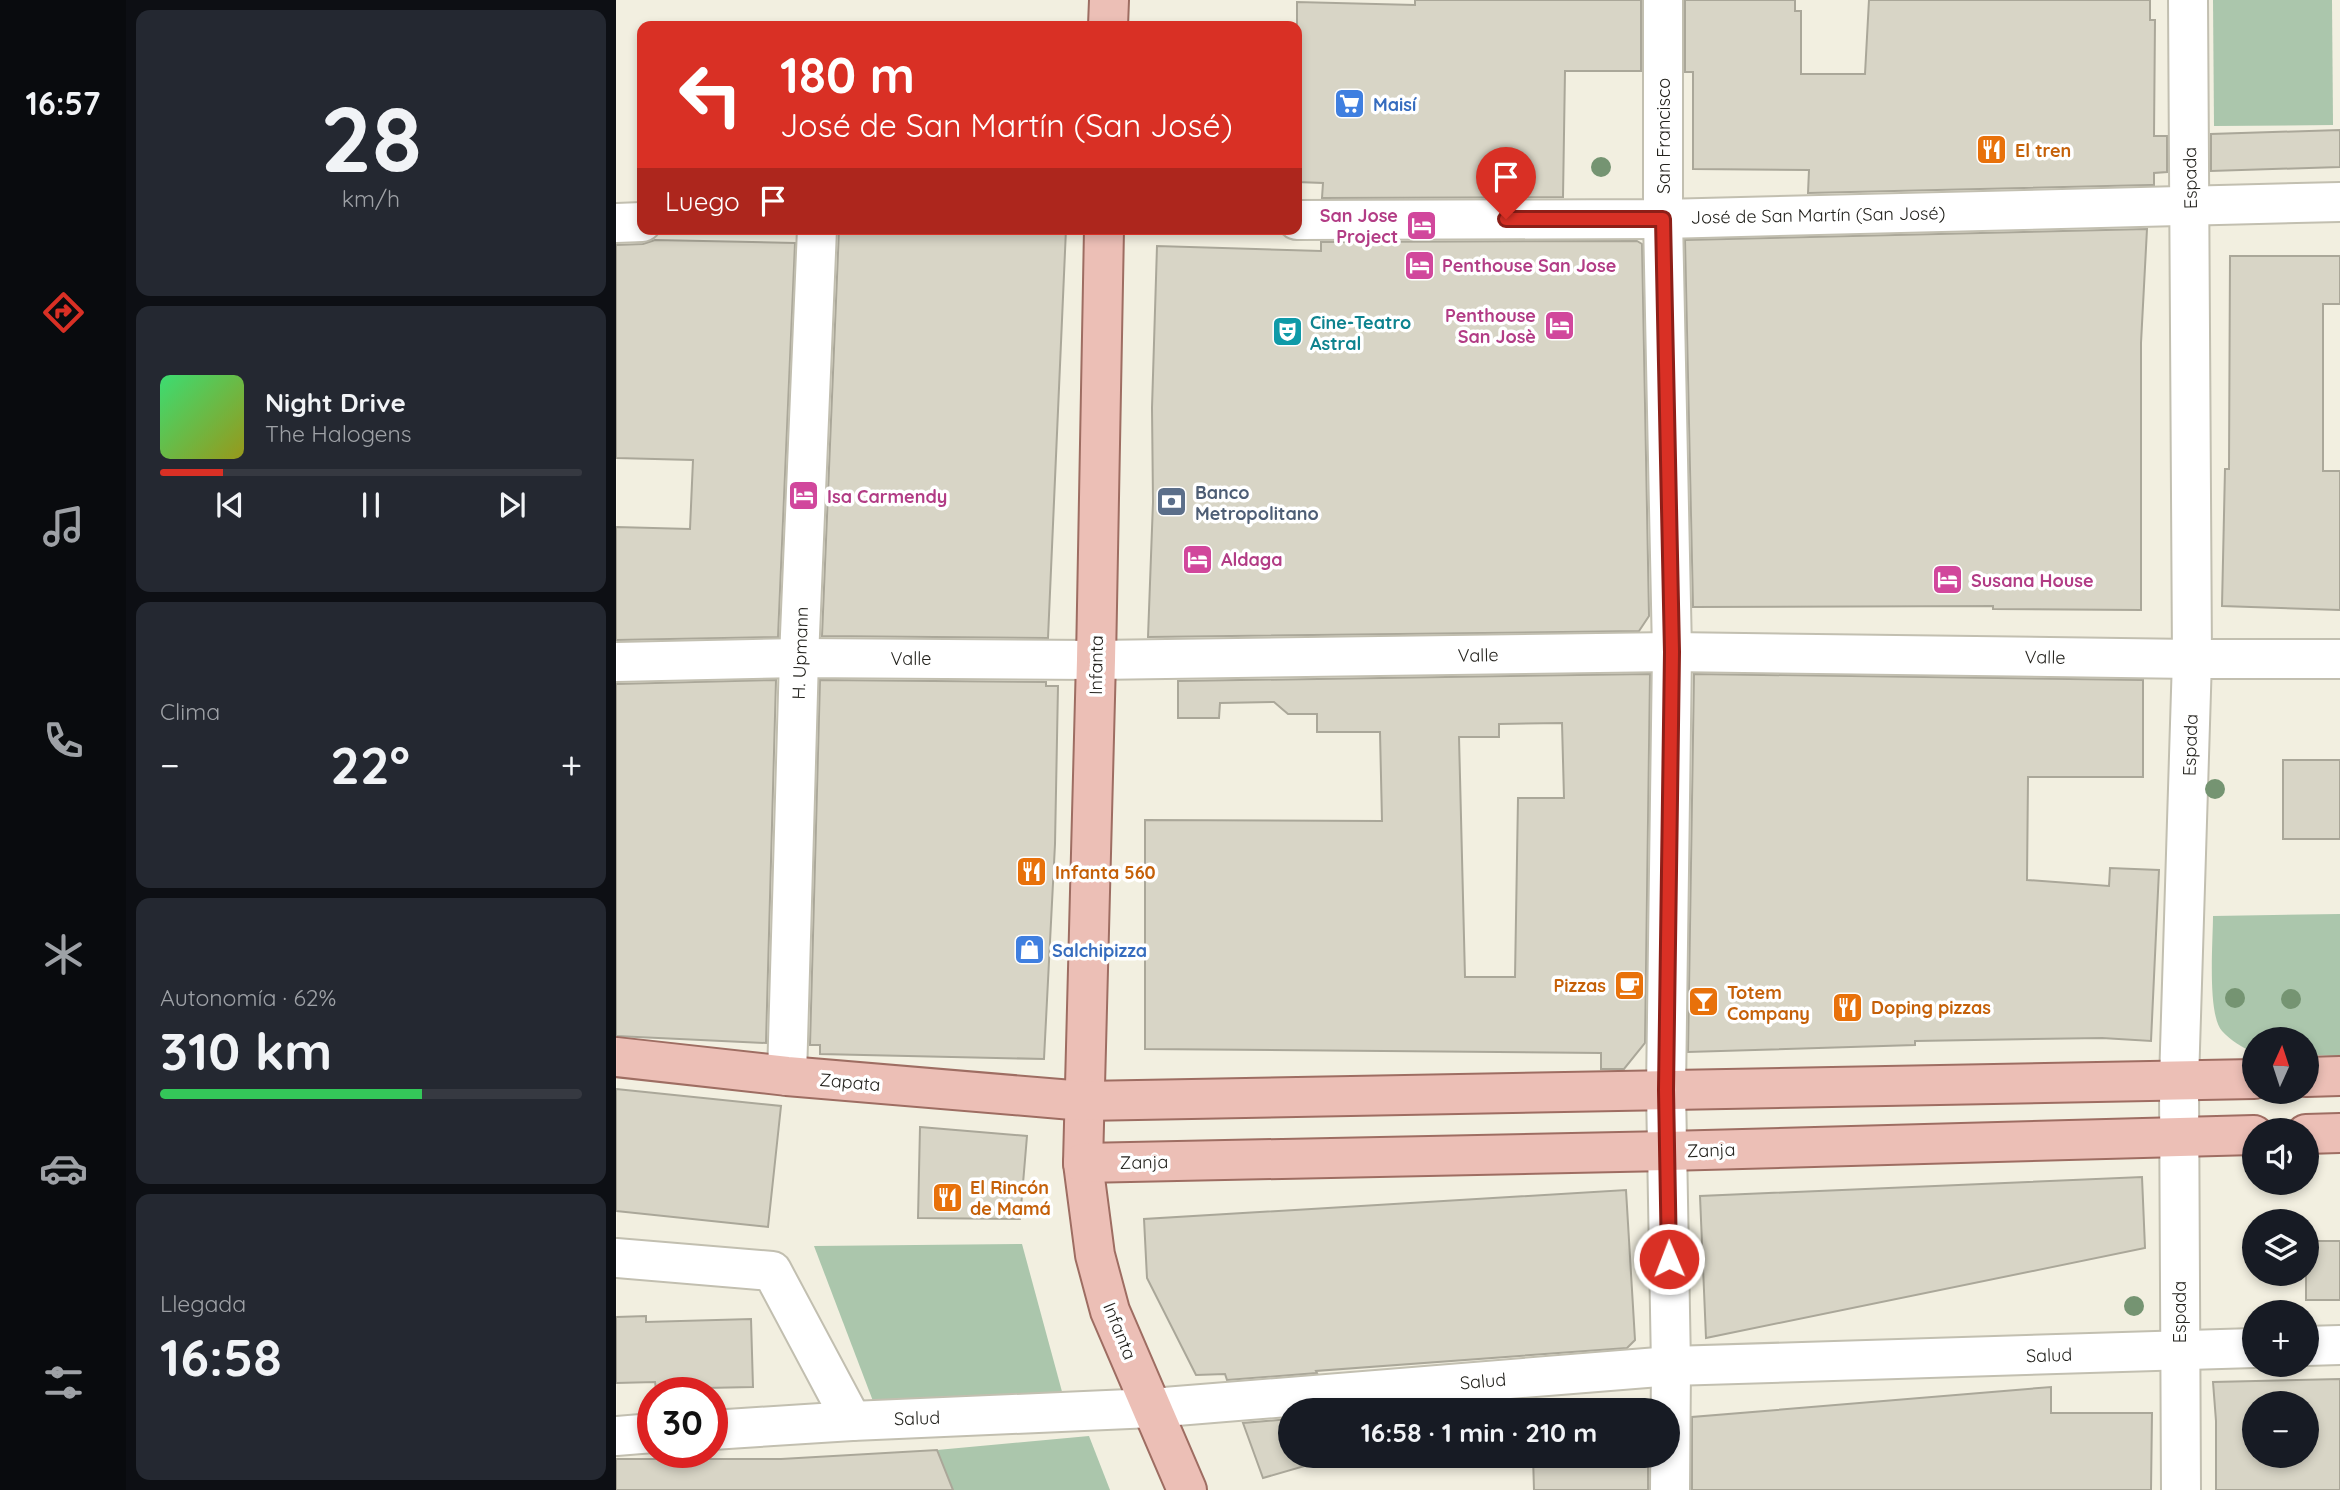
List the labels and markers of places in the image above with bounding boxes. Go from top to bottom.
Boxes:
supermarket icon: Maisí [1333,87,1367,121]
place label: Maisí [1373,93,1417,116]
restaurant icon: El tren [1975,133,2009,167]
place label: El tren [2015,139,2071,162]
pin [1476,147,1536,219]
place label: San Jose Project [1320,204,1398,248]
hotel icon: San Jose Project [1404,208,1438,242]
hotel icon: Penthouse San Jose [1402,248,1436,282]
place label: Penthouse San Jose [1442,254,1616,277]
place label: Penthouse San Josè [1445,304,1536,348]
hotel icon: Penthouse San Josè [1542,308,1576,342]
place label: Cine-Teatro Astral [1310,311,1411,355]
theatre icon: Cine-Teatro Astral [1270,315,1304,349]
hotel icon: Isa Carmendy [787,479,821,513]
place label: Banco Metropolitano [1195,481,1319,525]
place label: Isa Carmendy [827,485,947,508]
bank icon: Banco Metropolitano [1155,485,1189,519]
hotel icon: Aldaga [1181,542,1215,576]
place label: Aldaga [1221,548,1283,571]
hotel icon: Susana House [1931,563,1965,597]
place label: Susana House [1971,569,2094,592]
restaurant icon: Infanta 560 [1015,855,1049,889]
place label: Infanta 560 [1055,861,1156,884]
shop icon: Salchipizza [1012,933,1046,967]
place label: Salchipizza [1052,939,1147,962]
cafe icon: Pizzas [1612,968,1646,1002]
place label: Pizzas [1553,974,1606,997]
place label: Totem Company [1727,981,1810,1025]
bar icon: Totem Company [1687,985,1721,1019]
restaurant icon: Doping pizzas [1831,990,1865,1024]
place label: Doping pizzas [1871,996,1991,1019]
place label: El Rincón de Mamá [970,1176,1051,1220]
restaurant icon: El Rincón de Mamá [930,1180,964,1214]

